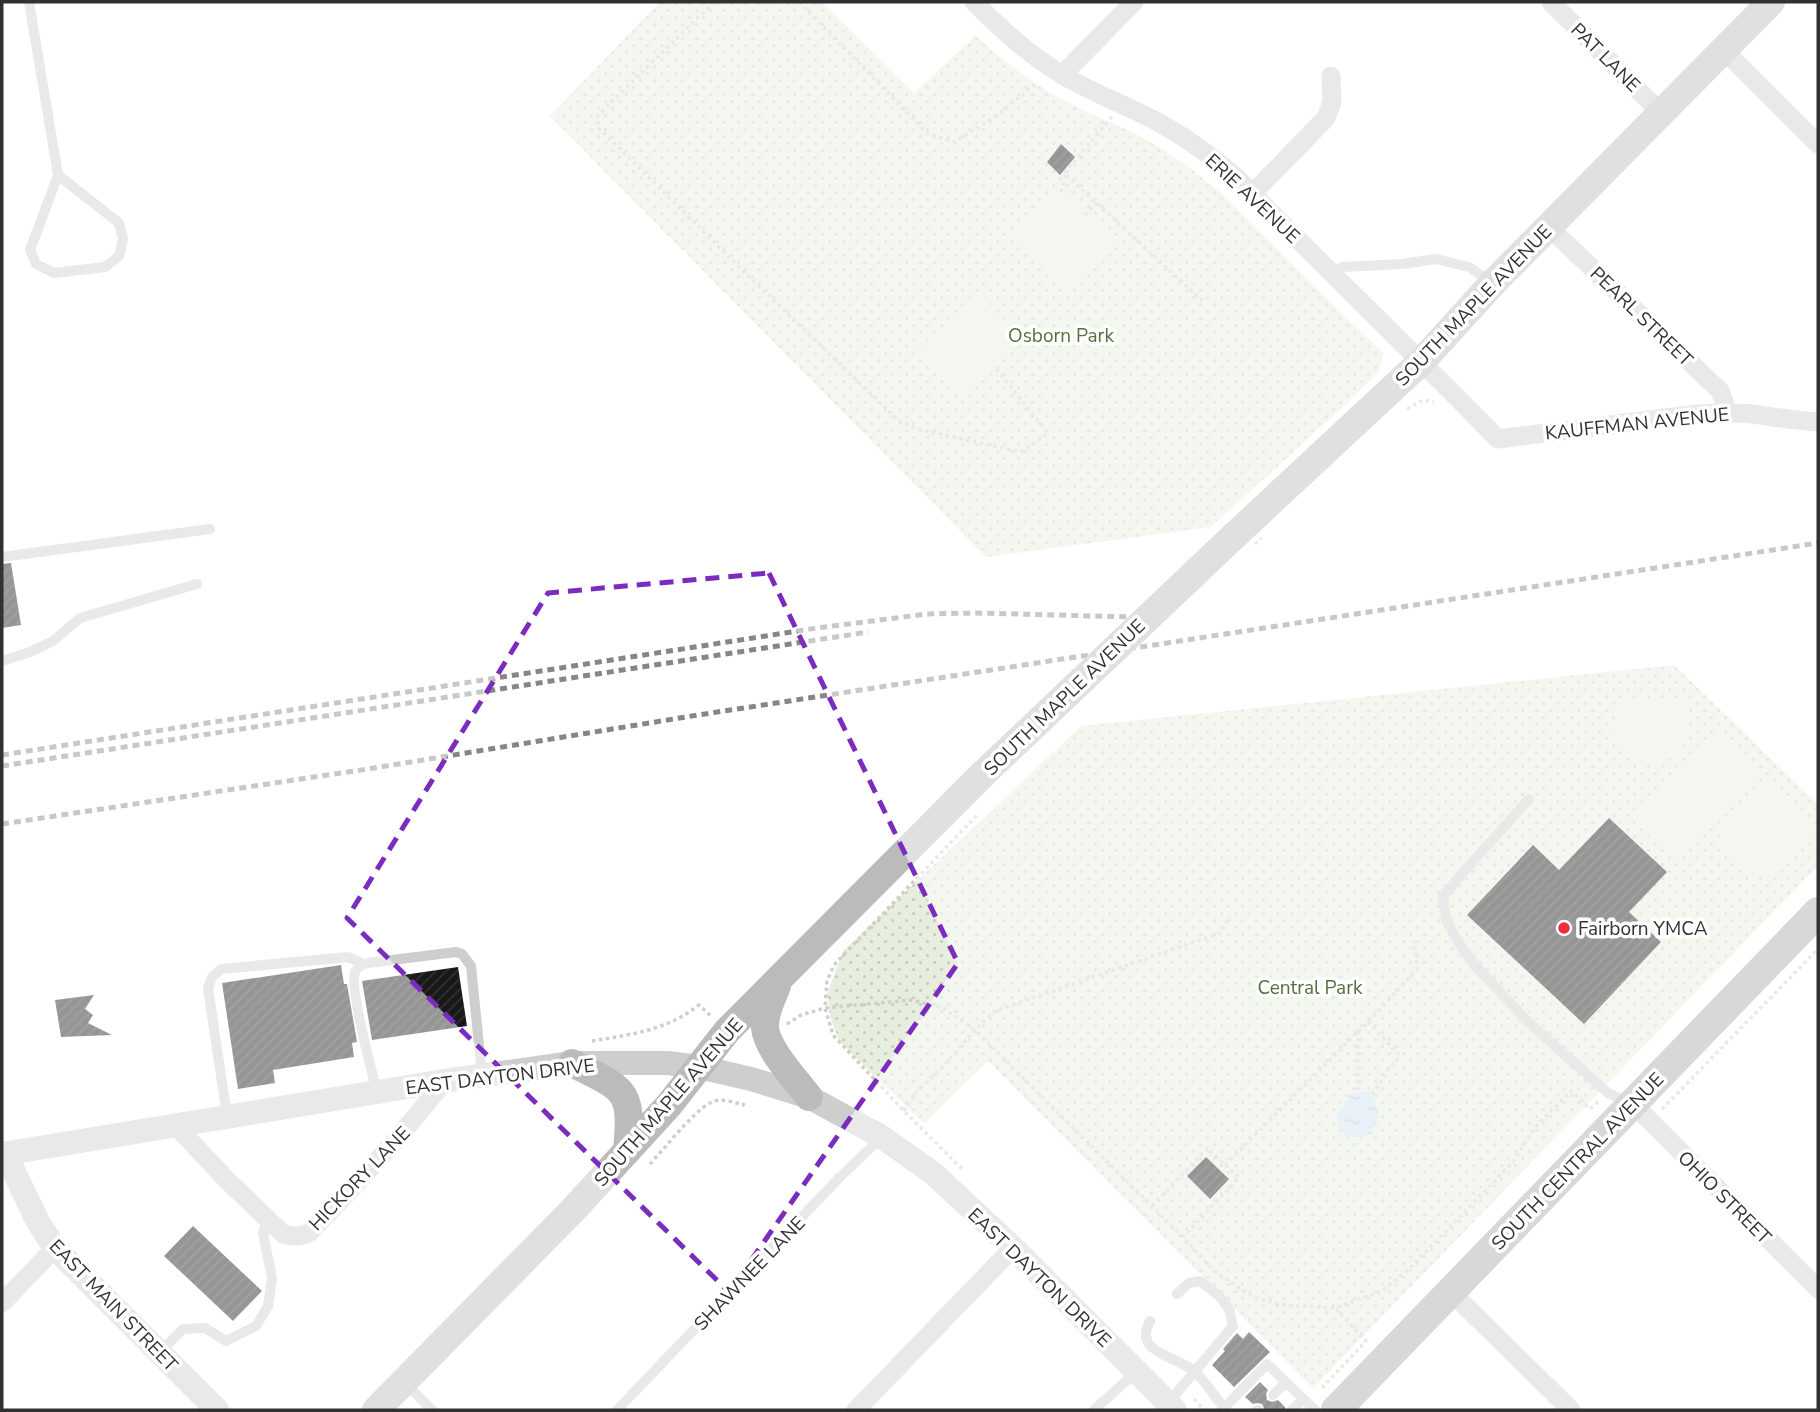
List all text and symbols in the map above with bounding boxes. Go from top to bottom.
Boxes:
street label: PAT LANE [1565,17,1646,98]
street label: ERIE AVENUE [1199,148,1305,249]
street label: SOUTH MAPLE AVENUE [1390,219,1558,392]
street label: PEARL STREET [1584,261,1699,373]
park label: Osborn Park [1008,323,1114,349]
street label: KAUFFMAN AVENUE [1544,401,1730,447]
street label: SOUTH MAPLE AVENUE [978,614,1151,782]
place label: Fairborn YMCA [1578,916,1708,942]
marker: Fairborn YMCA [1556,920,1572,936]
park label: Central Park [1258,975,1363,1001]
street label: SOUTH MAPLE AVENUE [588,1013,749,1192]
street label: EAST DAYTON DRIVE [404,1052,596,1101]
street label: SOUTH CENTRAL AVENUE [1486,1067,1670,1256]
street label: HICKORY LANE [303,1121,416,1237]
street label: OHIO STREET [1672,1145,1777,1251]
street label: EAST DAYTON DRIVE [962,1202,1117,1353]
street label: SHAWNEE LANE [688,1211,811,1337]
street label: EAST MAIN STREET [43,1234,184,1378]

